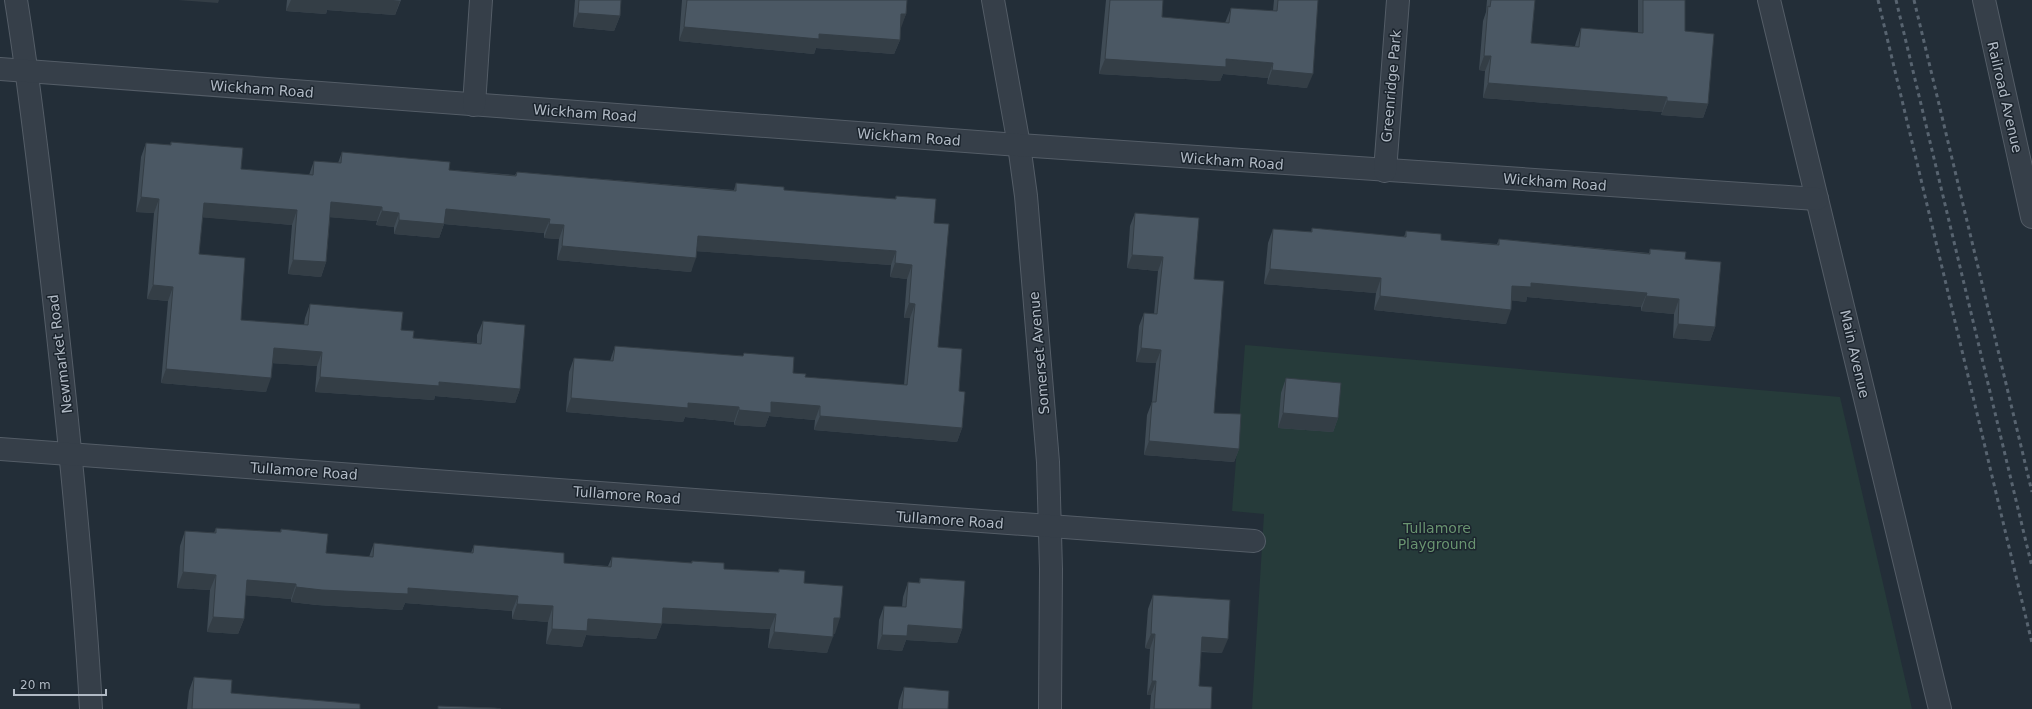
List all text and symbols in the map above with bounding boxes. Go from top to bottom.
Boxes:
street label: Greenridge Park [1378,28,1404,143]
street label: Railroad Avenue [1984,40,2026,154]
street label: Wickham Road [210,77,314,101]
street label: Wickham Road [533,101,637,125]
street label: Wickham Road [857,125,961,149]
street label: Wickham Road [1180,149,1284,173]
street label: Wickham Road [1503,170,1607,194]
street label: Somerset Avenue [1026,291,1052,415]
street label: Newmarket Road [45,294,75,414]
street label: Main Avenue [1837,308,1873,400]
street label: Tullamore Road [249,459,358,483]
street label: Tullamore Road [572,483,681,507]
street label: Tullamore Road [895,508,1004,532]
park label: Tullamore Playground [1398,520,1476,552]
scale bar [14,671,106,697]
text: 20 m [20,678,51,692]

